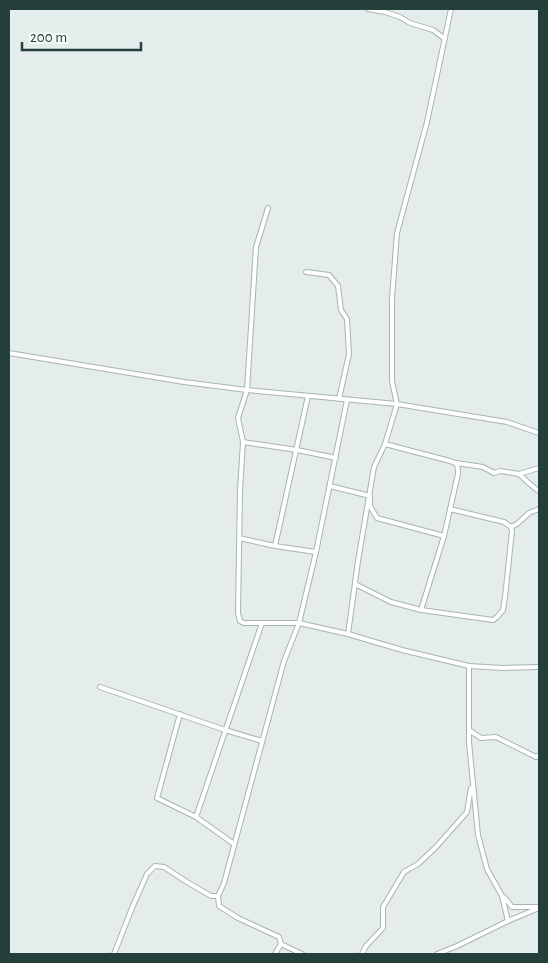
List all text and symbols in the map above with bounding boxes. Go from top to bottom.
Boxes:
scale bar [22,20,141,52]
text: 200 m [30,30,67,45]

